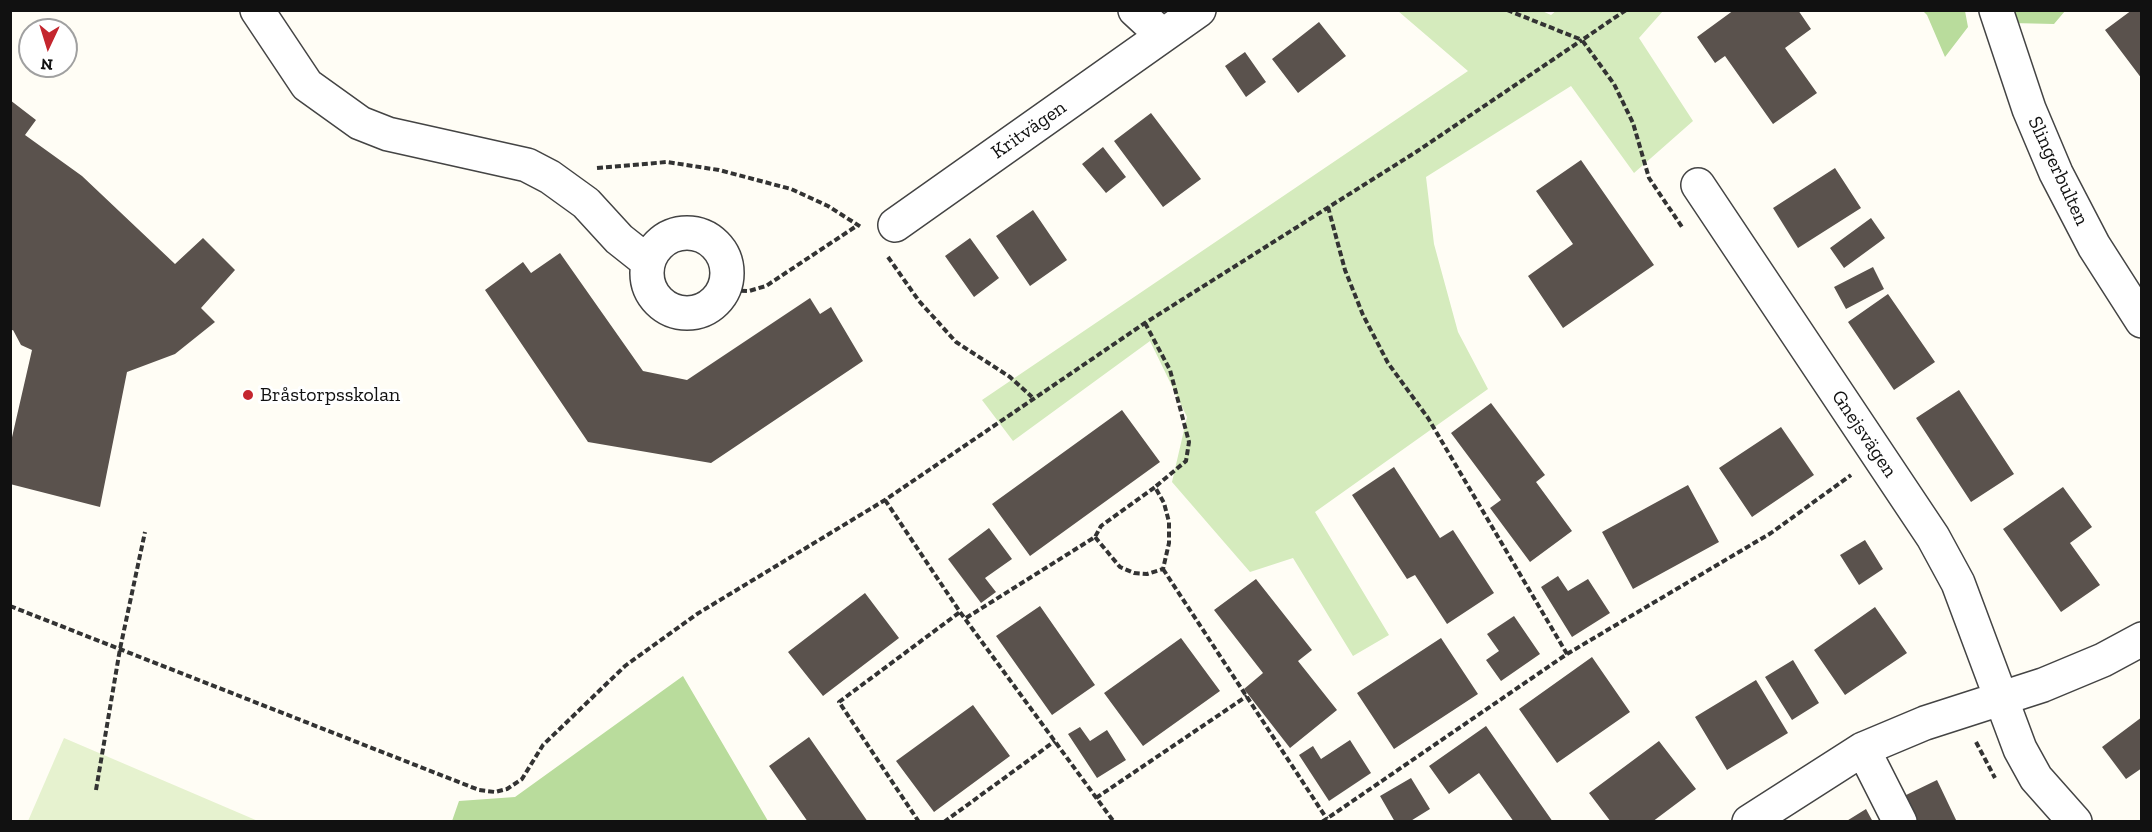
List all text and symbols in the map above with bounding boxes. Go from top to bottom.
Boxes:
north arrow [18,18,78,78]
text: N [40,55,54,74]
street label: Kritvägen [987,96,1071,164]
street label: Slingerbulten [2022,113,2094,229]
place label: Bråstorpsskolan [260,383,400,407]
street label: Gnejsvägen [1826,386,1902,482]
marker: Bråstorpsskolan [241,388,255,402]

